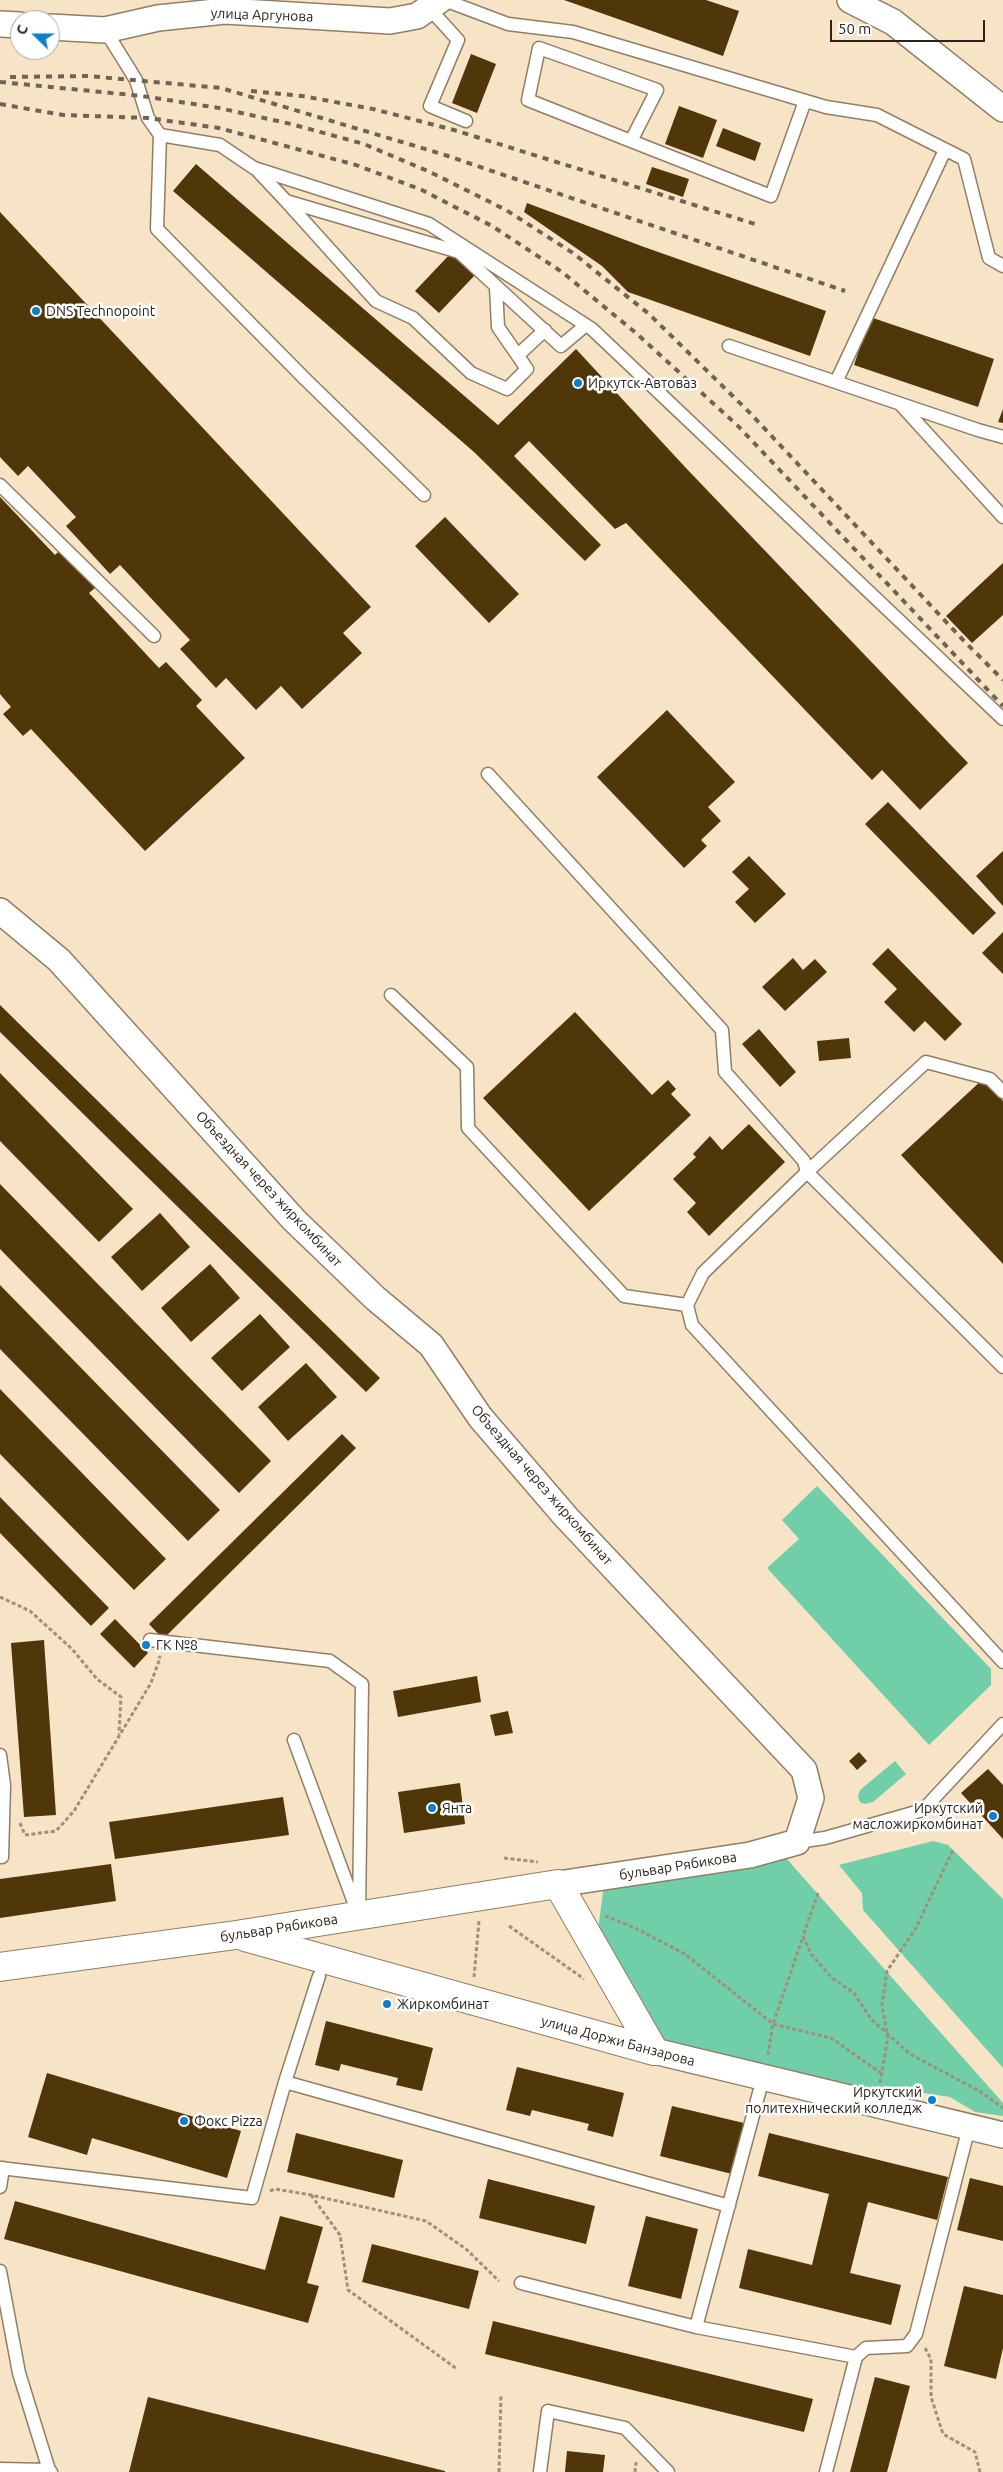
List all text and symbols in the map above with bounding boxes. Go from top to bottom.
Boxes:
street label: улица Аргунова [210,5,314,25]
north arrow [10,10,60,60]
scale bar [833,10,988,42]
text: 50 m [838,20,871,37]
text: С [13,23,31,37]
place label: DNS Technopoint [46,303,155,319]
marker: DNS Technopoint [30,305,42,317]
place label: Иркутск-Автоваз [588,375,697,391]
marker: Иркутск-Автоваз [572,377,584,389]
street label: Объездная через жиркомбинат [192,1108,346,1270]
street label: Объездная через жиркомбинат [468,1401,616,1569]
place label: ГК №8 [156,1637,198,1653]
marker: ГК №8 [140,1639,152,1651]
place label: Янта [442,1800,472,1816]
place label: Иркутский масложиркомбинат [852,1800,983,1832]
marker: Янта [426,1802,438,1814]
marker: Иркутский масложиркомбинат [987,1810,999,1822]
street label: бульвар Рябикова [618,1848,738,1884]
street label: бульвар Рябикова [219,1910,339,1946]
place label: Жиркомбинат [397,1996,489,2012]
marker: Жиркомбинат [381,1998,393,2010]
street label: улица Доржи Банзарова [539,2012,697,2070]
place label: Иркутский политехнический колледж [745,2084,922,2116]
marker: Иркутский политехнический колледж [926,2094,938,2106]
place label: Фокс Pizza [194,2113,263,2129]
marker: Фокс Pizza [178,2115,190,2127]

